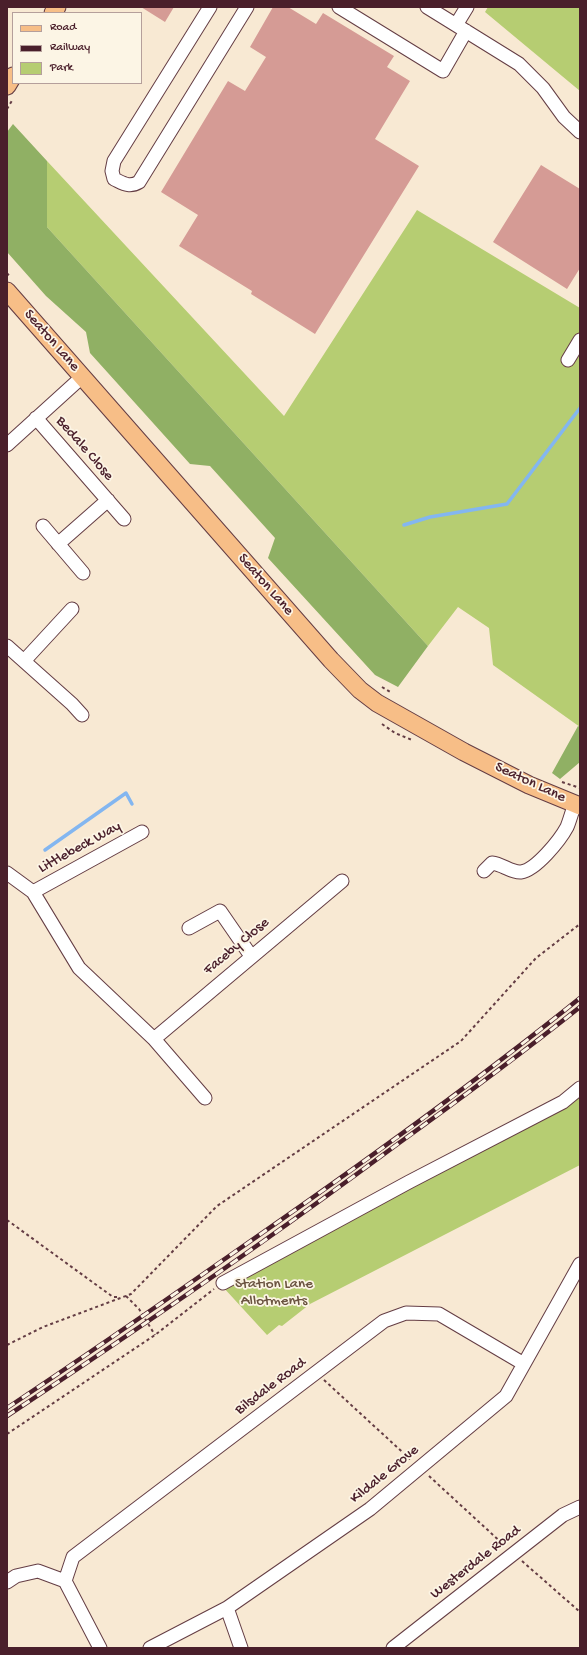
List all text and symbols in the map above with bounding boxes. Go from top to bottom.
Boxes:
legend [12,12,142,84]
text: Road [50,21,76,35]
text: Railway [50,41,90,55]
text: Park [50,61,73,75]
street label: Seaton Lane [19,306,83,376]
street label: Bedale Close [51,413,117,485]
street label: Seaton Lane [233,550,297,620]
street label: Seaton Lane [492,759,568,807]
street label: Littlebeck Way [36,818,124,878]
street label: Faceby Close [201,914,273,980]
park label: Station Lane Allotments [235,1276,313,1311]
street label: Bilsdale Road [232,1354,310,1420]
street label: Kildale Grove [347,1442,423,1508]
street label: Westerdale Road [427,1522,525,1604]

